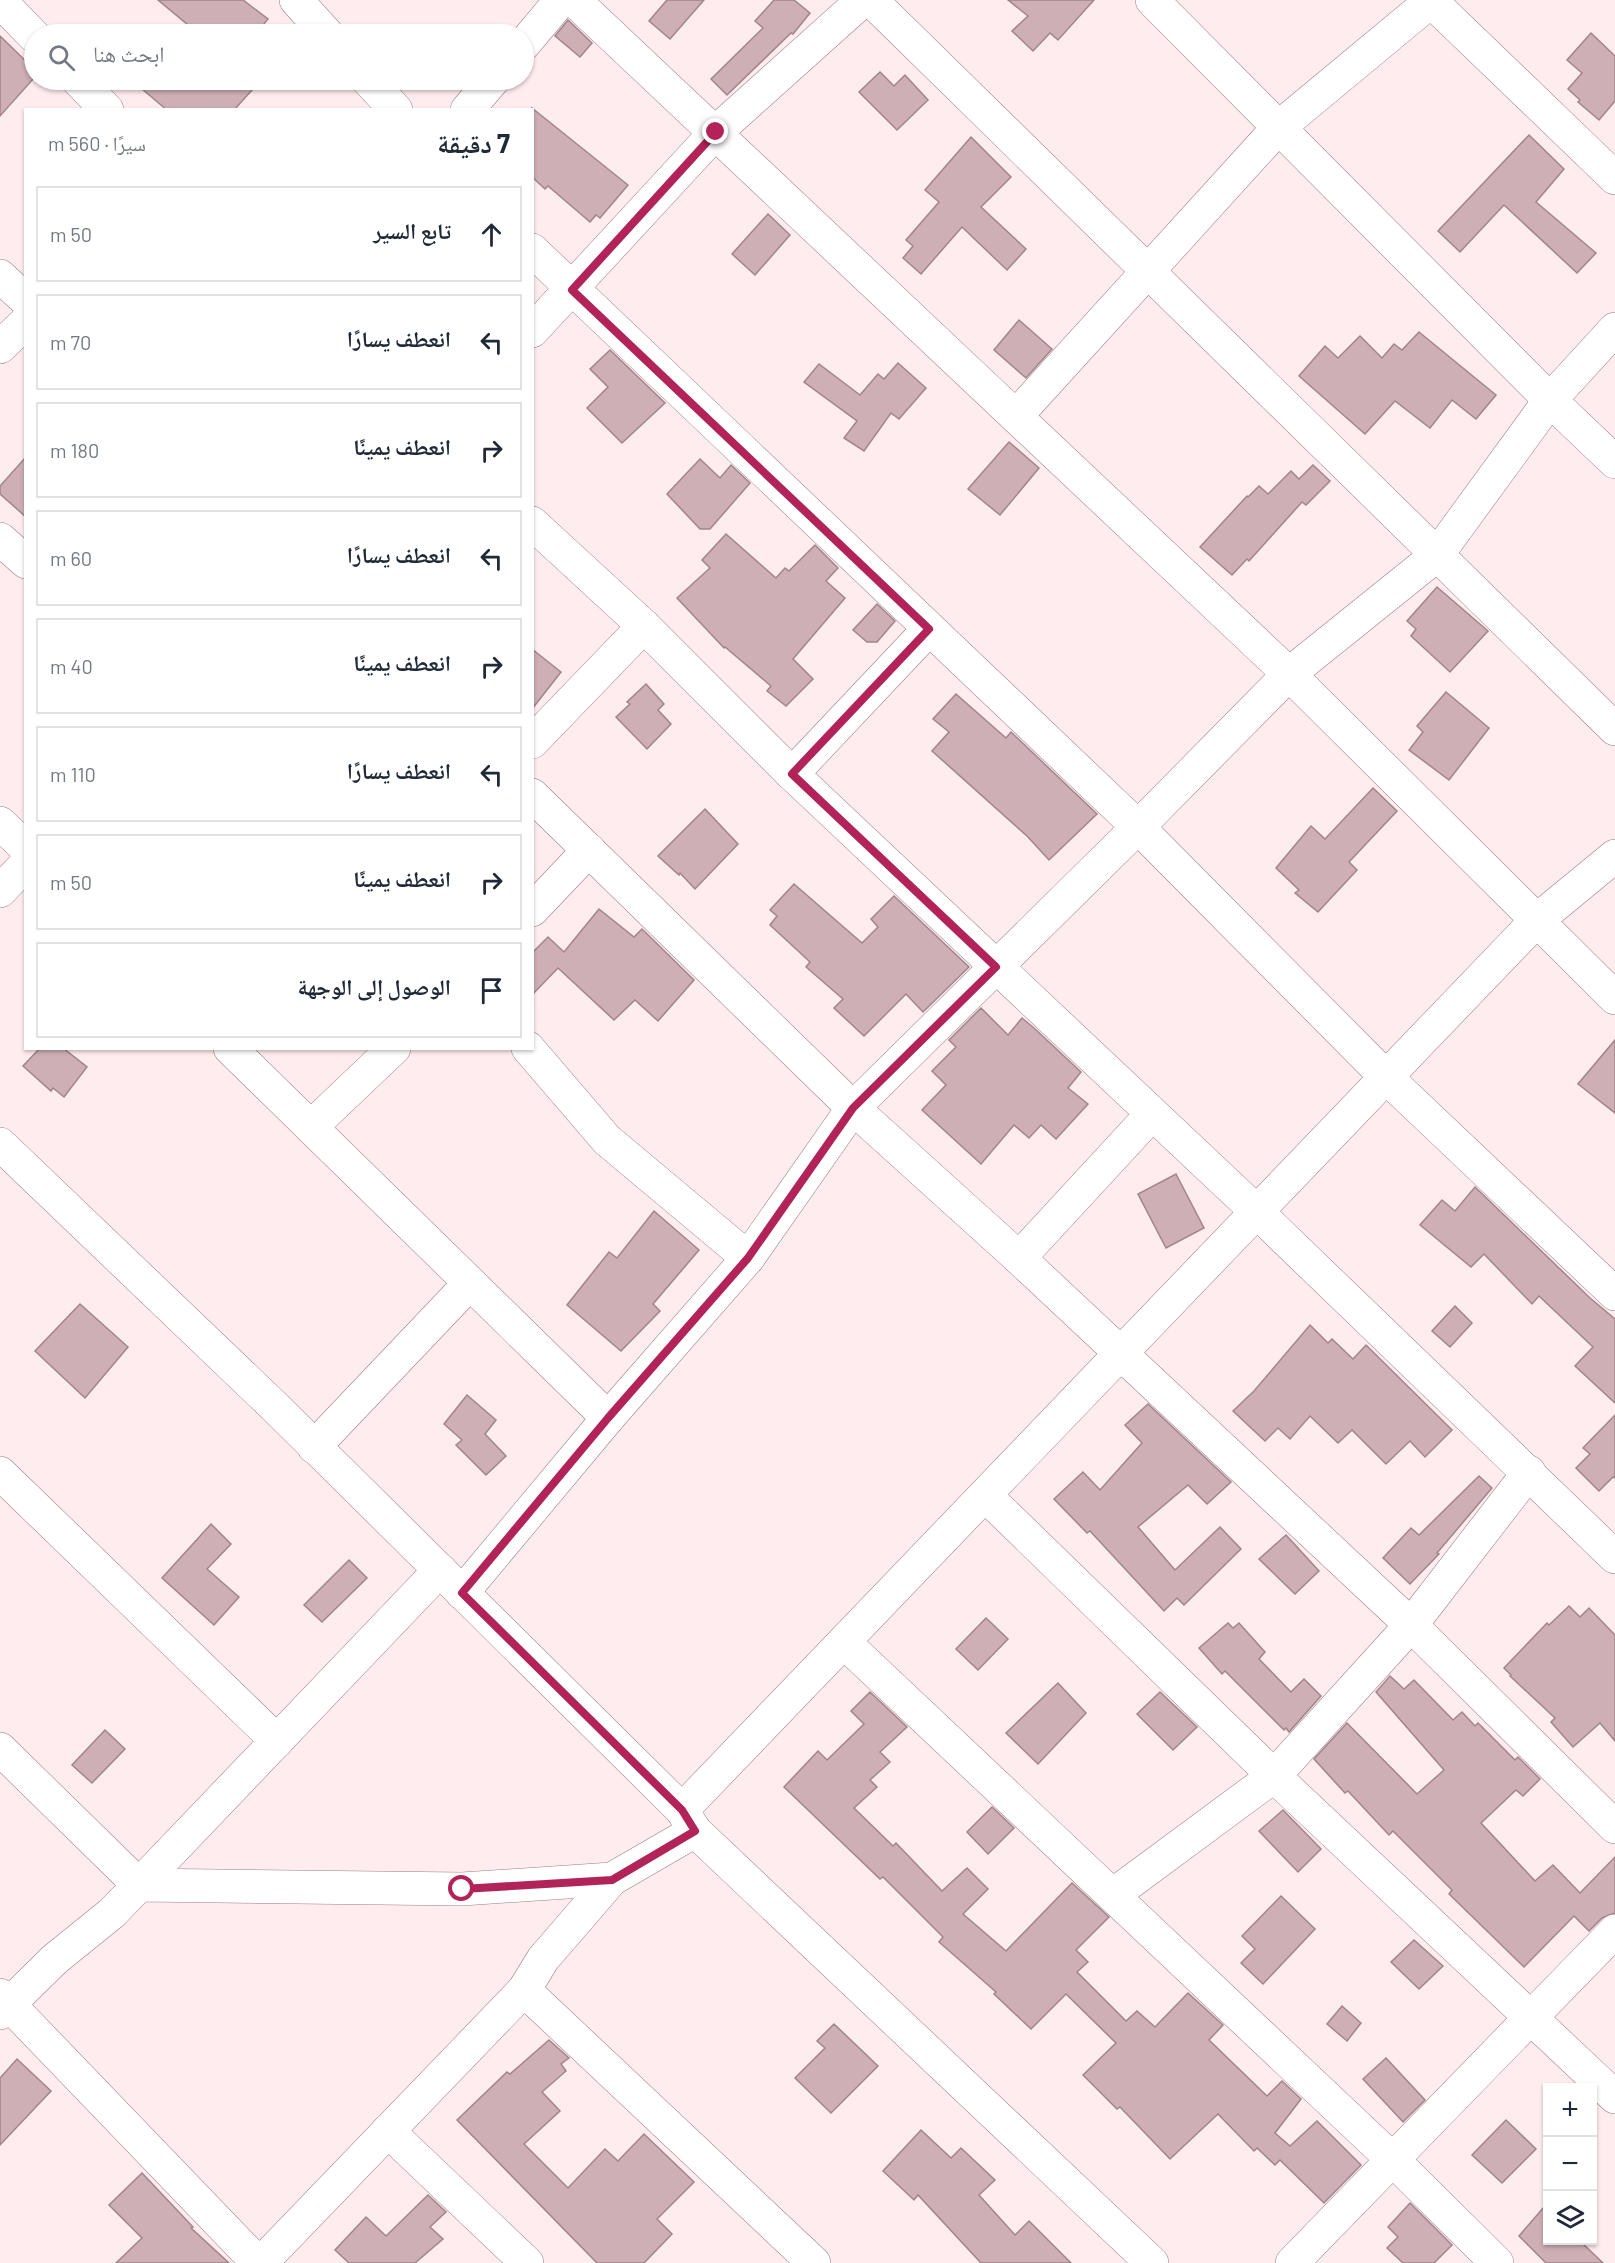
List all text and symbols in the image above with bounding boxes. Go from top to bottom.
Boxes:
search box [24,24,534,90]
text: ابحث هنا [93,40,164,66]
icon: search [45,41,78,74]
route end [702,118,728,144]
text: 7 دقيقة [437,127,510,158]
text: سيرًا · 560 m [48,131,146,155]
text: تابع السير [373,217,451,243]
icon: ahead [475,218,508,251]
text: 50 m [50,222,92,246]
text: انعطف يسارًا [347,325,451,351]
icon: left [475,326,508,359]
text: 70 m [50,330,91,354]
text: انعطف يمينًا [353,433,451,459]
icon: right [475,434,508,467]
text: 180 m [50,438,99,462]
text: انعطف يسارًا [347,541,451,567]
icon: left [475,542,508,575]
text: 60 m [50,546,92,570]
text: انعطف يمينًا [353,649,451,675]
icon: right [475,650,508,683]
text: 40 m [50,654,93,678]
text: انعطف يسارًا [347,757,451,783]
icon: left [475,758,508,791]
text: 110 m [50,762,96,786]
text: انعطف يمينًا [353,865,451,891]
icon: right [475,866,508,899]
text: 50 m [50,870,92,894]
text: الوصول إلى الوجهة [298,973,451,999]
icon: arrive [475,974,508,1007]
route start [448,1875,474,1901]
map controls [1543,2083,1597,2245]
button: + [1543,2083,1597,2137]
button: − [1543,2137,1597,2191]
button: layers [1543,2191,1597,2245]

